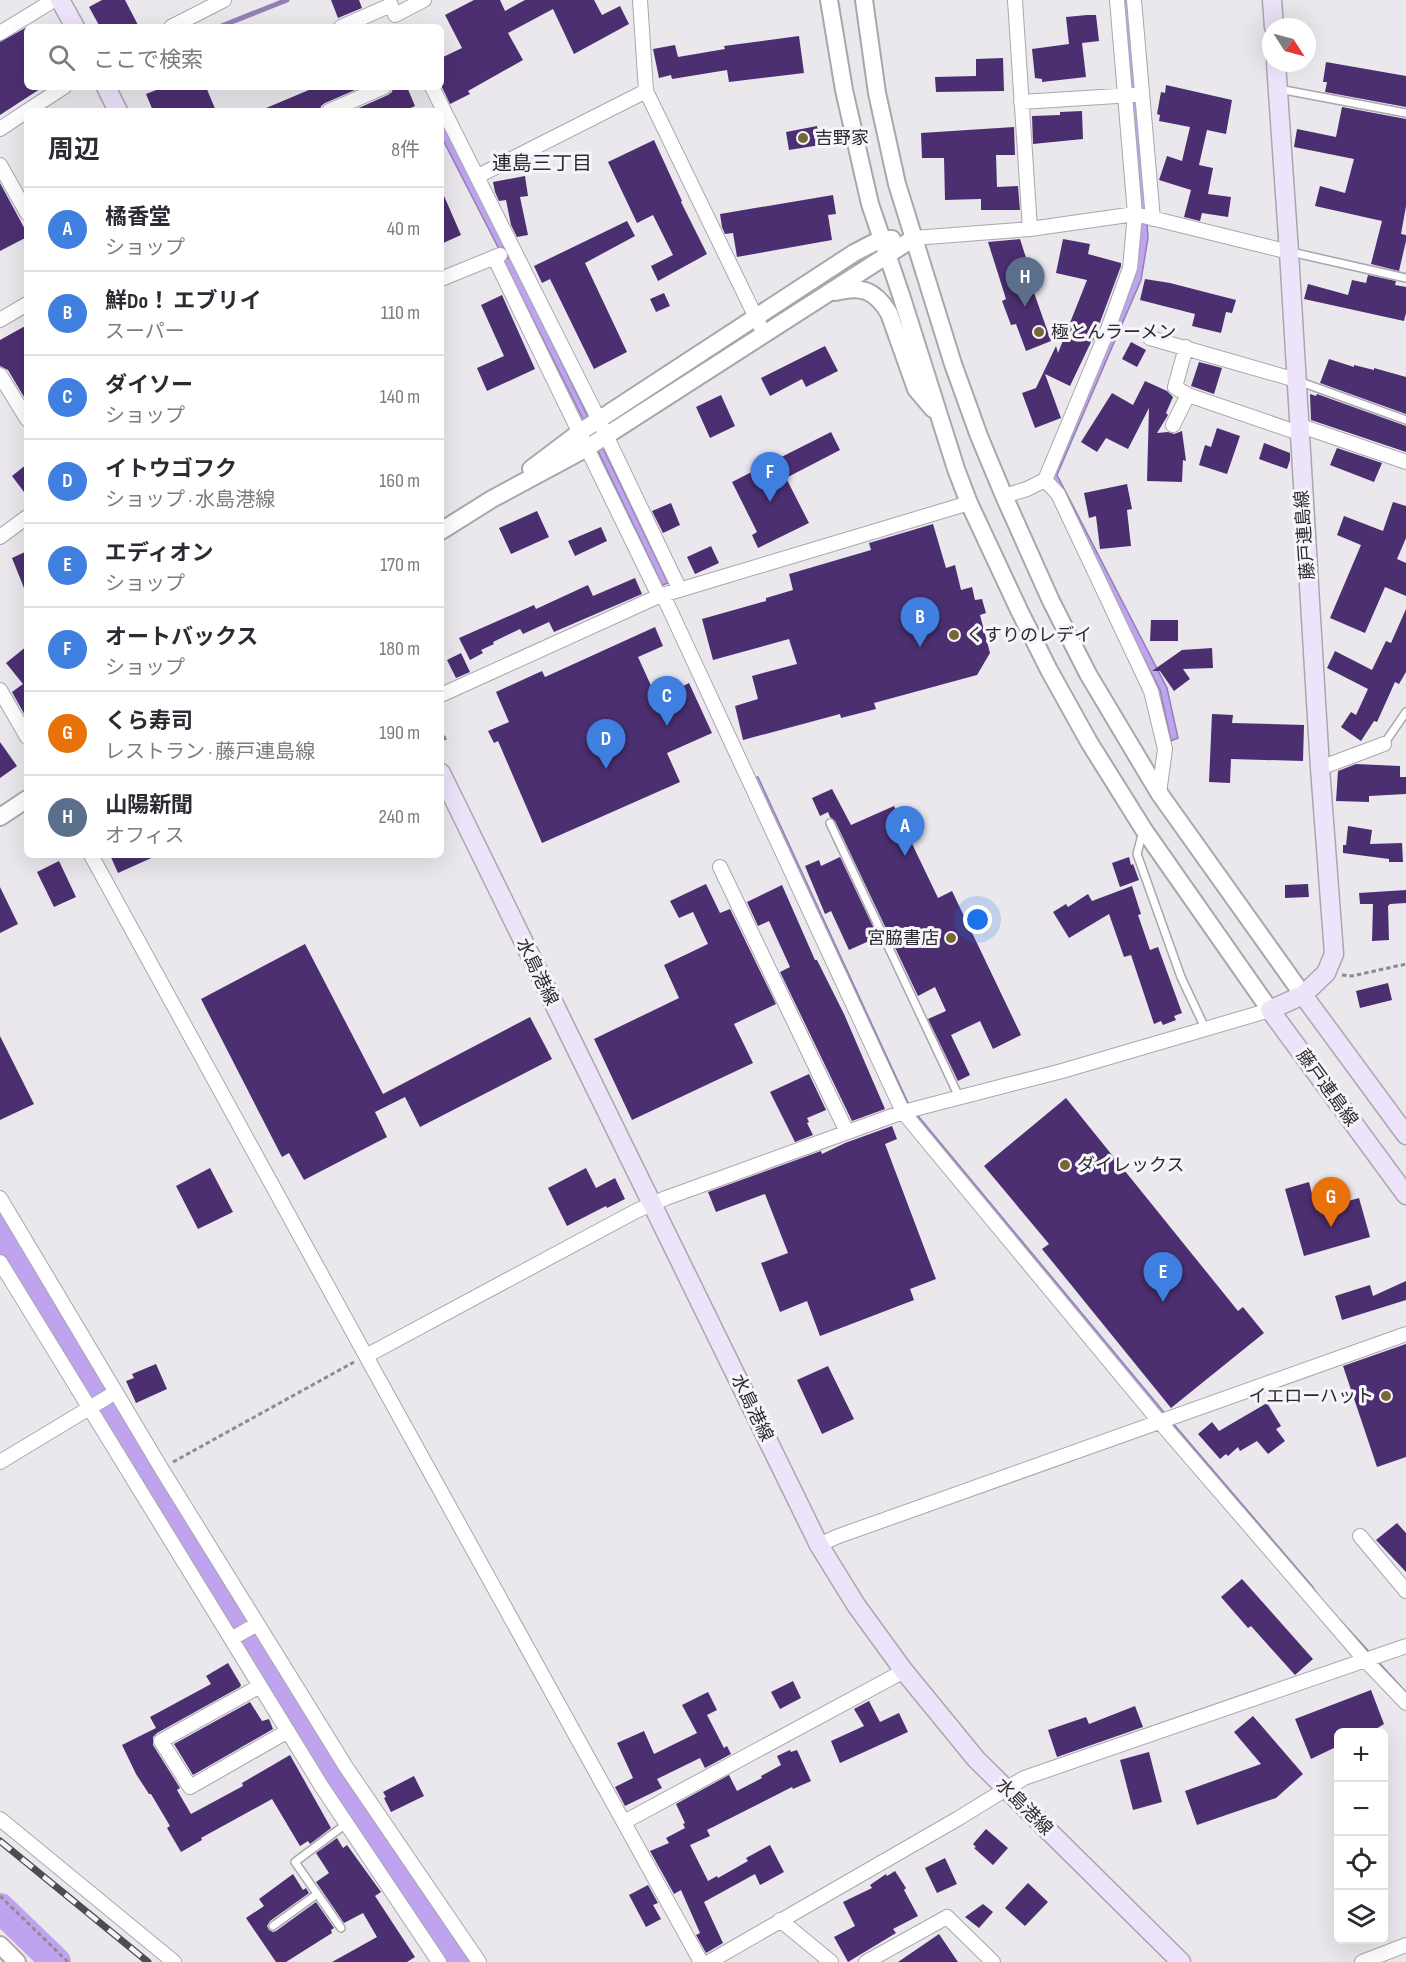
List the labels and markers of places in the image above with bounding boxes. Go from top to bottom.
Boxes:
place label: 吉野家 [815,128,869,149]
marker: 吉野家 [796,131,810,145]
pin: H [1006,258,1044,307]
place label: 極とんラーメン [1051,322,1176,343]
marker: 極とんラーメン [1032,325,1046,339]
pin: F [750,452,790,502]
pin: B [900,598,940,647]
place label: くすりのレデイ [966,625,1092,646]
marker: くすりのレデイ [947,628,961,642]
pin: C [648,676,686,726]
pin: D [586,720,626,769]
pin: A [886,806,924,856]
place label: 宮脇書店 [867,928,939,949]
marker: 宮脇書店 [944,931,958,945]
place label: ダイレックス [1077,1155,1184,1176]
marker: ダイレックス [1058,1158,1072,1172]
pin: G [1312,1178,1350,1227]
pin: E [1144,1252,1182,1302]
place label: イエローハット [1249,1386,1374,1407]
marker: イエローハット [1379,1389,1393,1403]

